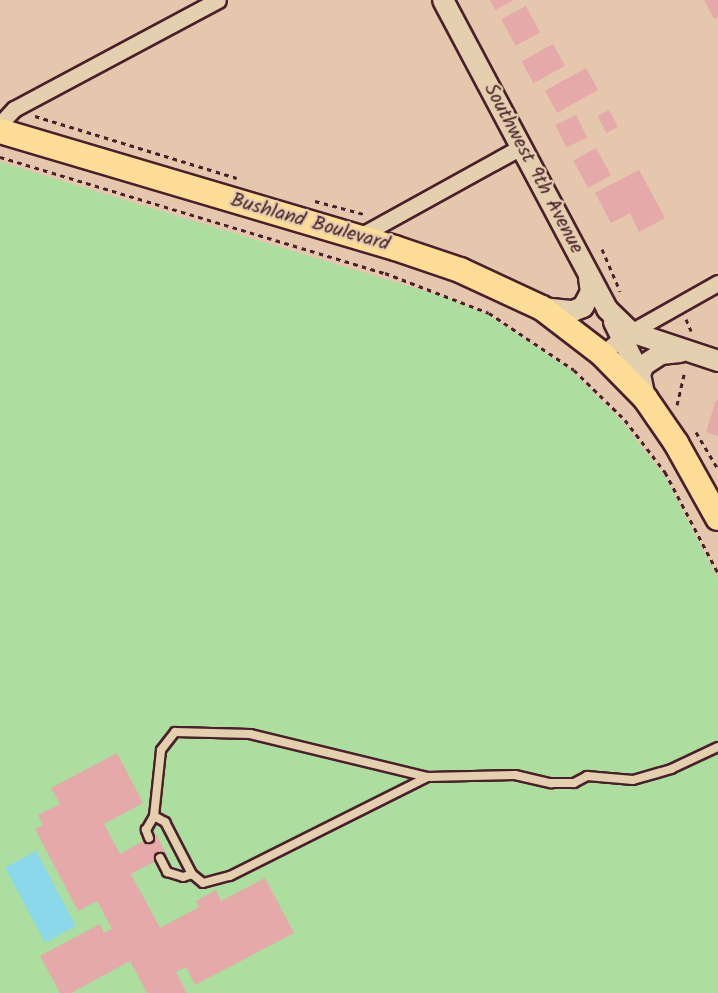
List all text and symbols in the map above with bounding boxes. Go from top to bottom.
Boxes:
street label: Southwest 9th Avenue [478,80,588,258]
street label: Bushland Boulevard [228,189,392,257]

